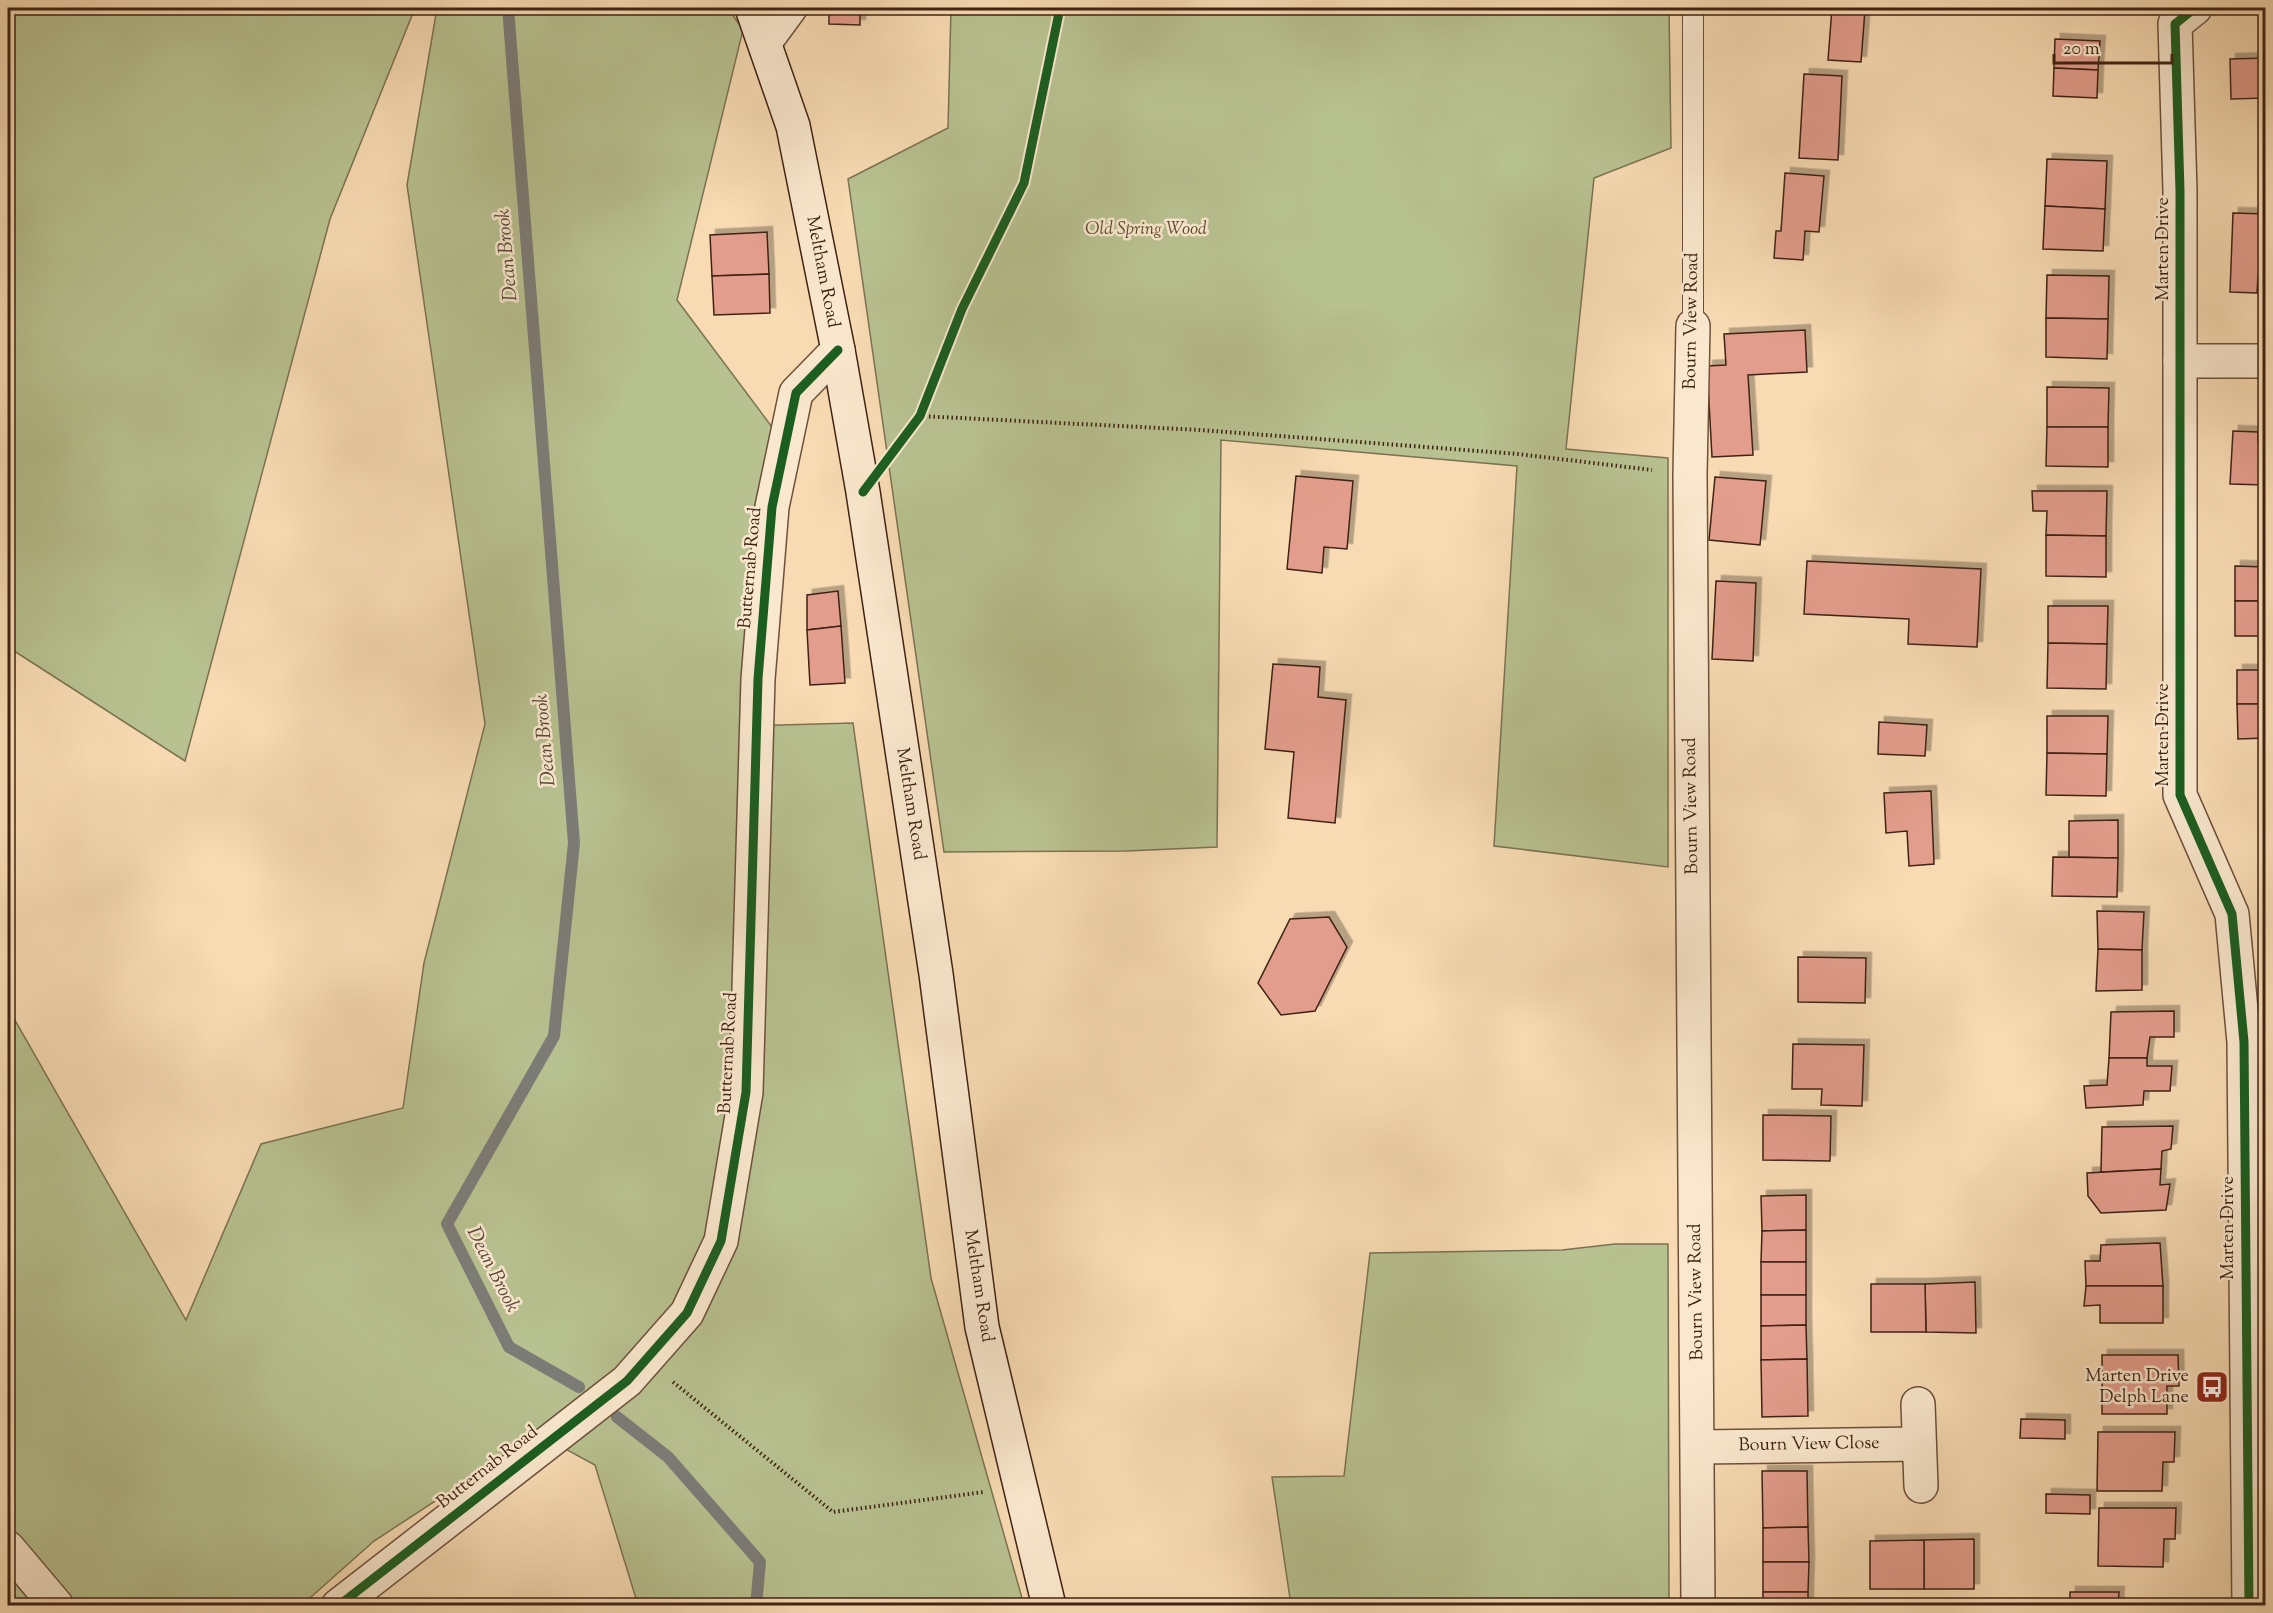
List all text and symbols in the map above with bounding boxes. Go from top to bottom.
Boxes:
scale bar [2054,27,2172,65]
text: 20 m [2063,37,2100,63]
street label: Marten Drive [2151,197,2177,301]
water label: Dean Brook [490,208,526,302]
street label: Meltham Road [798,214,846,330]
park label: Old Spring Wood [1085,217,1207,243]
street label: Bourn View Road [1678,252,1706,390]
street label: Butternab Road [733,506,769,630]
street label: Marten Drive [2151,683,2177,787]
water label: Dean Brook [528,693,564,787]
street label: Bourn View Road [1678,737,1706,875]
street label: Meltham Road [888,746,932,862]
street label: Butternab Road [713,991,745,1115]
street label: Marten Drive [2216,1176,2242,1280]
water label: Dean Brook [458,1222,526,1318]
street label: Bourn View Road [1683,1223,1711,1361]
street label: Meltham Road [956,1228,1000,1344]
place label: Marten Drive Delph Lane [2085,1364,2189,1411]
bus stop icon: Marten Drive Delph Lane [2194,1369,2230,1405]
street label: Butternab Road [432,1420,544,1516]
street label: Bourn View Close [1738,1431,1880,1459]

